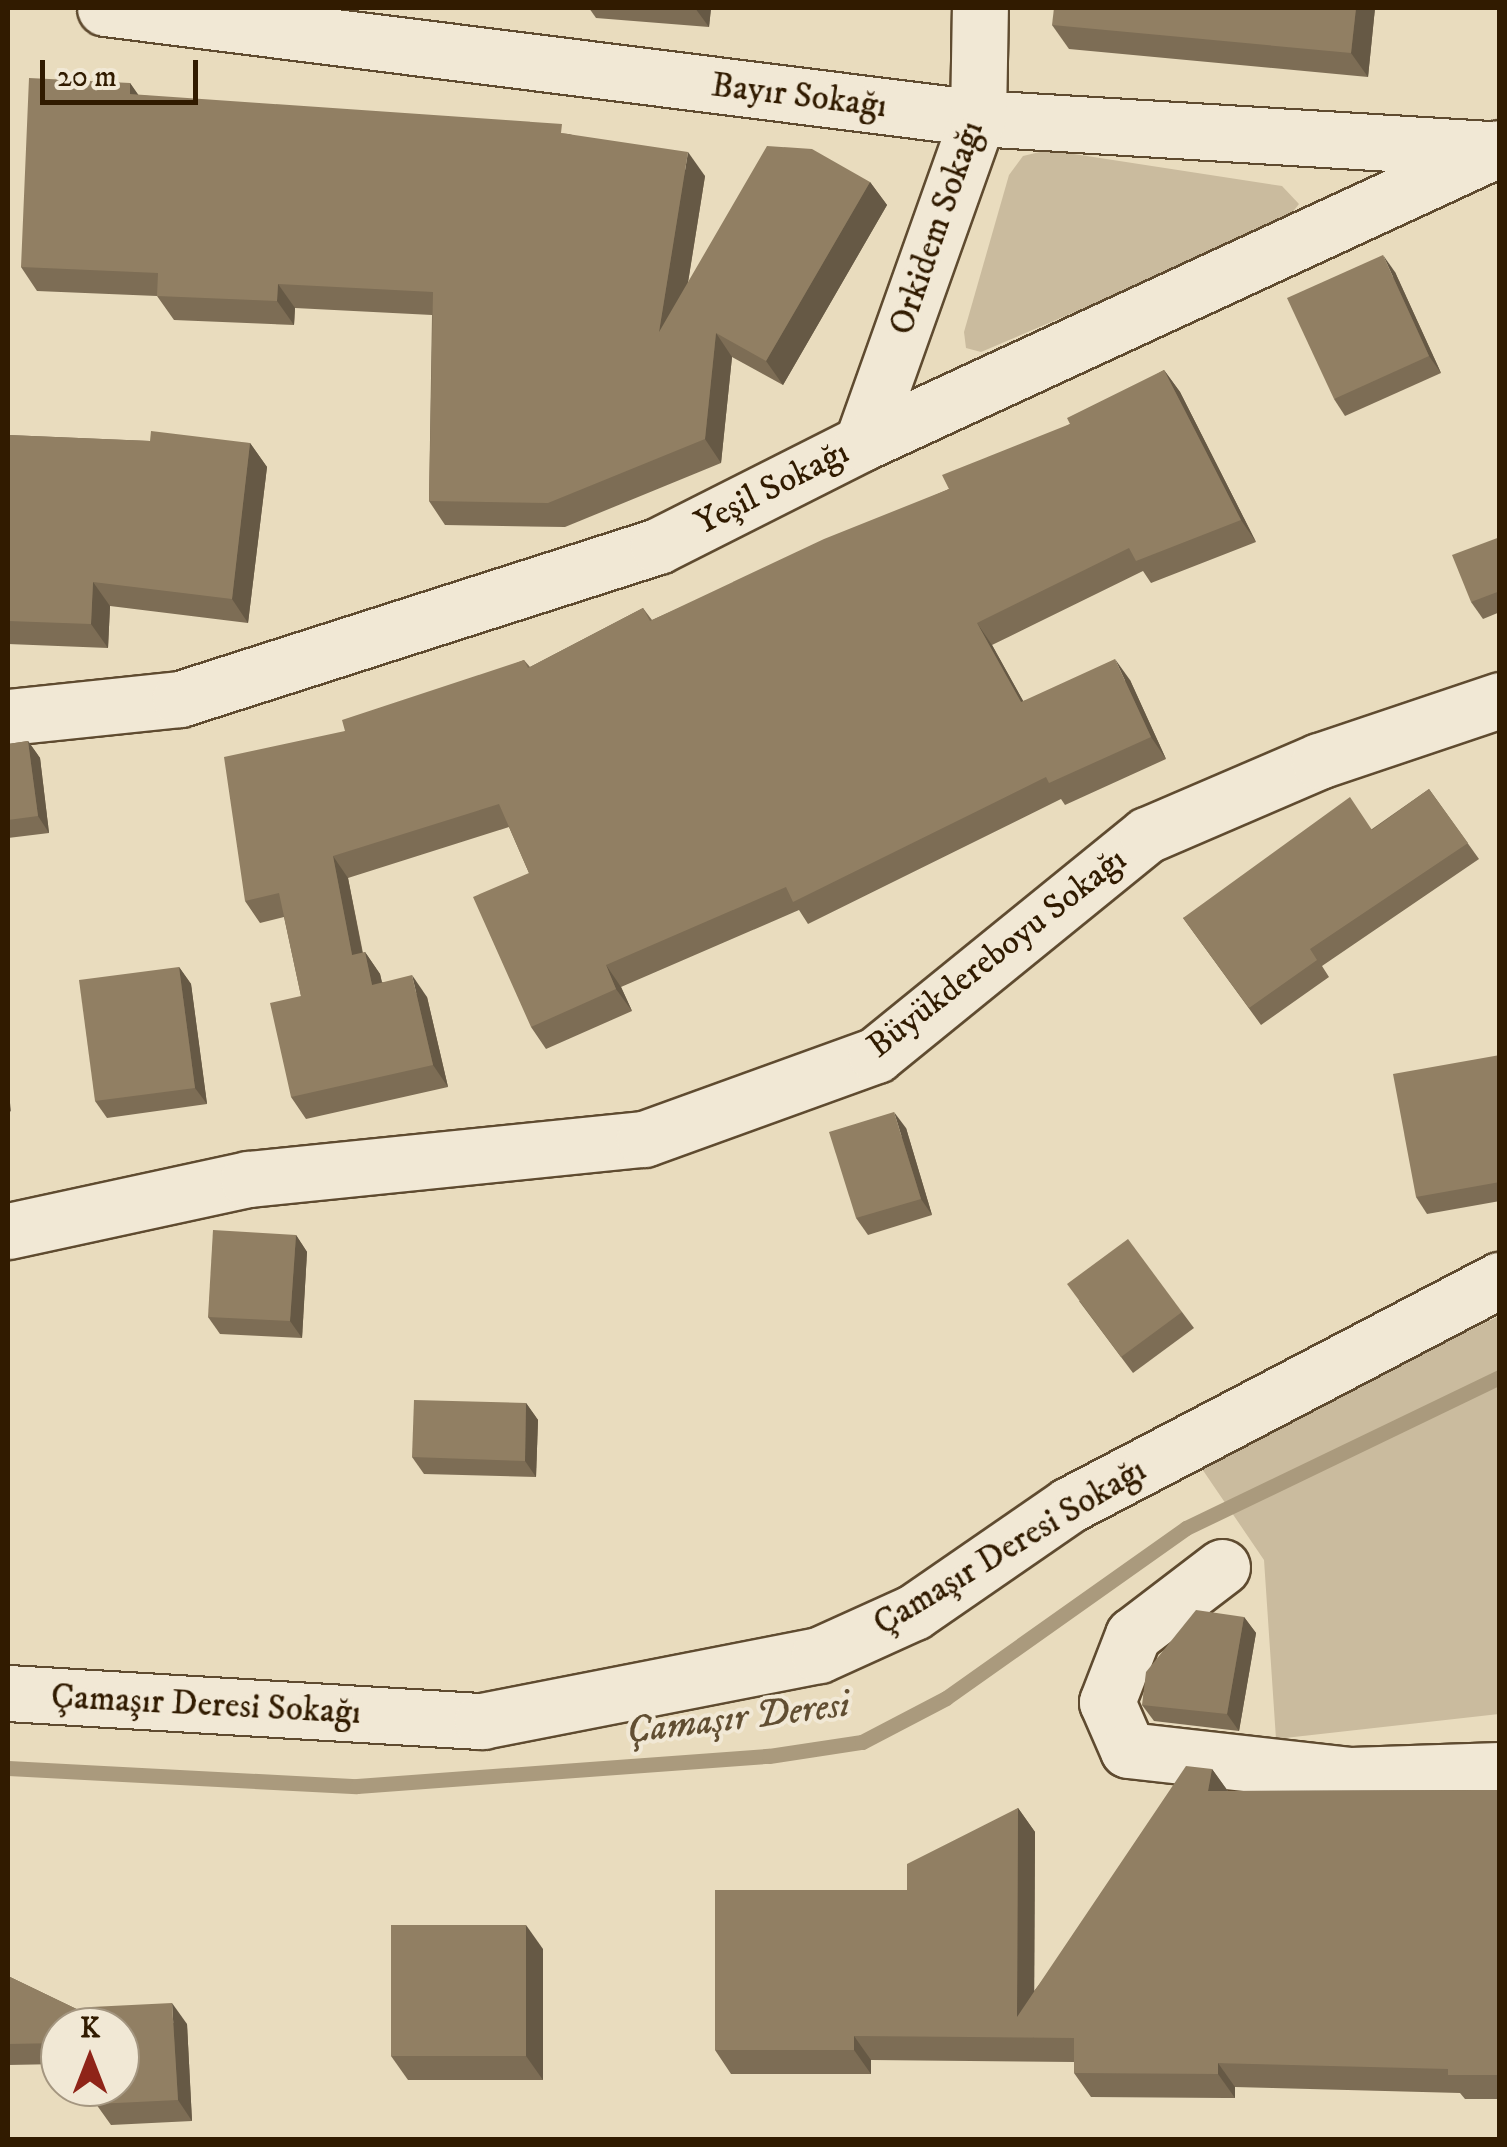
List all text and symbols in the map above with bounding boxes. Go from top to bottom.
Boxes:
scale bar [45,40,202,102]
text: 20 m [57,59,117,96]
street label: Bayır Sokağı [709,64,889,128]
street label: Orkidem Sokağı [881,116,993,340]
street label: Yeşil Sokağı [688,431,856,545]
street label: Büyükdereboyu Sokağı [859,839,1135,1067]
street label: Çamaşır Deresi Sokağı [866,1449,1154,1645]
street label: Çamaşır Deresi Sokağı [50,1676,362,1734]
water label: Çamaşır Deresi [624,1683,852,1755]
north arrow [40,2007,140,2107]
text: K [80,2011,100,2046]

